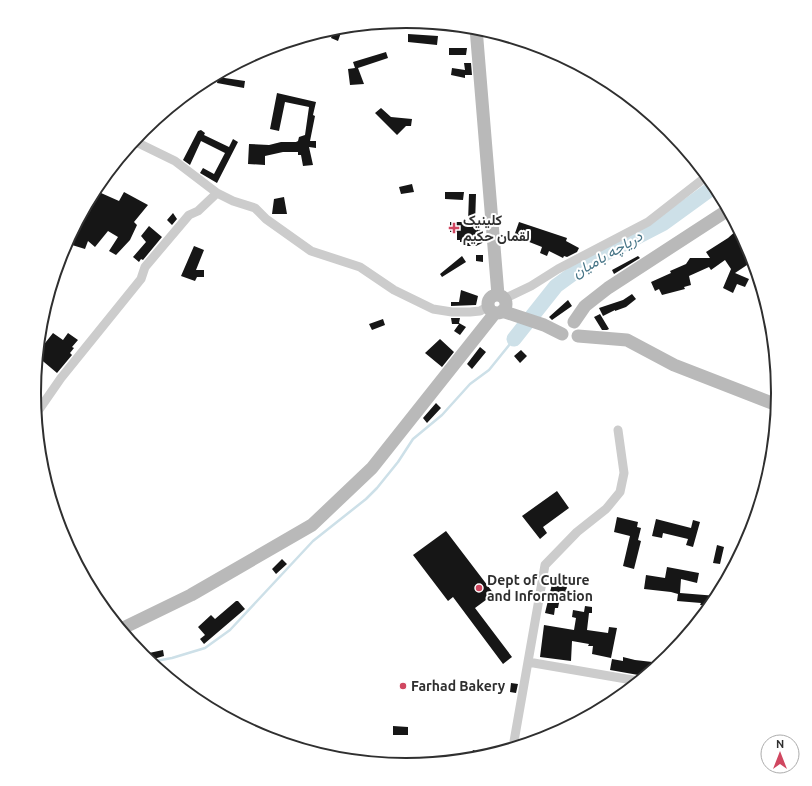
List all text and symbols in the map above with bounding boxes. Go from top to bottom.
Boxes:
place label: کلینیک لقمان حکیم [463,212,530,245]
marker: کلینیک لقمان حکیم [448,222,460,234]
water label: دریاچه بامیان [569,227,647,283]
place label: Dept of Culture and Information [487,572,593,604]
marker: Dept of Culture and Information [474,583,484,593]
place label: Farhad Bakery [411,678,506,694]
marker: Farhad Bakery [398,681,408,691]
north arrow [760,734,800,774]
text: N [776,738,784,750]

